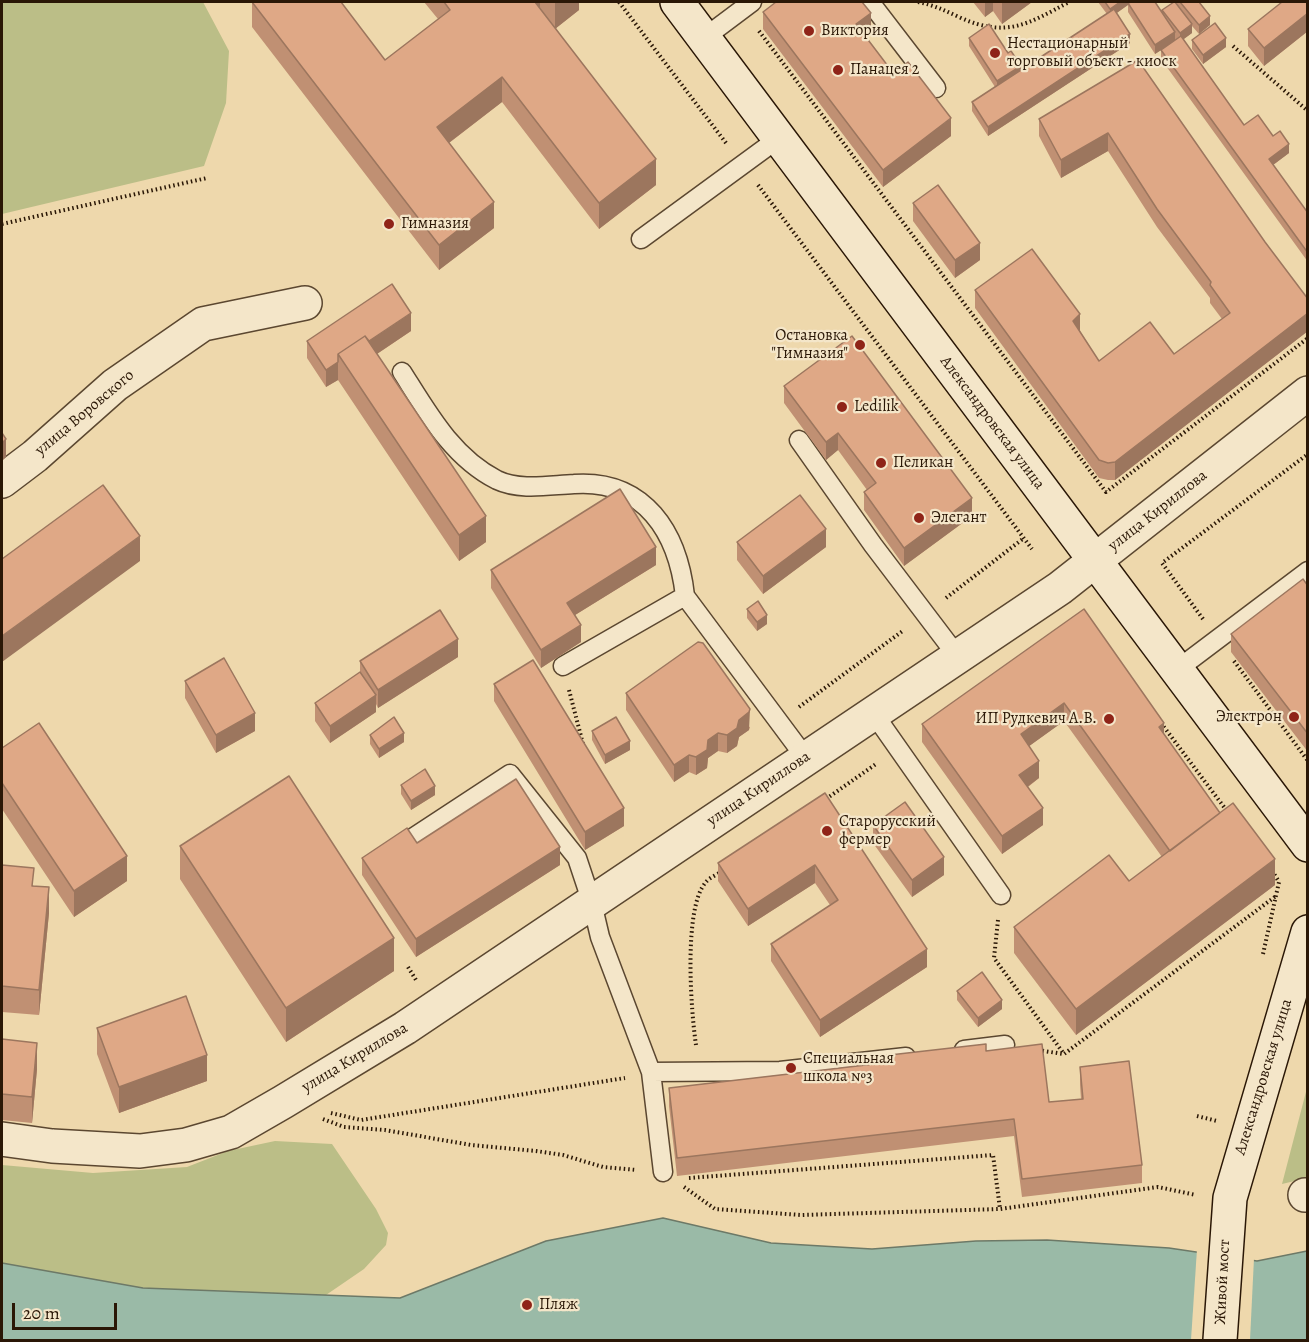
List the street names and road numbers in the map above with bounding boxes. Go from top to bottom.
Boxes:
street label: Александровская улица [936,353,1048,493]
street label: улица Воровского [32,366,138,460]
street label: улица Кириллова [1105,466,1211,556]
street label: улица Кириллова [704,747,814,831]
street label: Александровская улица [1231,997,1297,1157]
street label: улица Кириллова [298,1019,412,1097]
street label: Живой мост [1211,1239,1235,1325]

